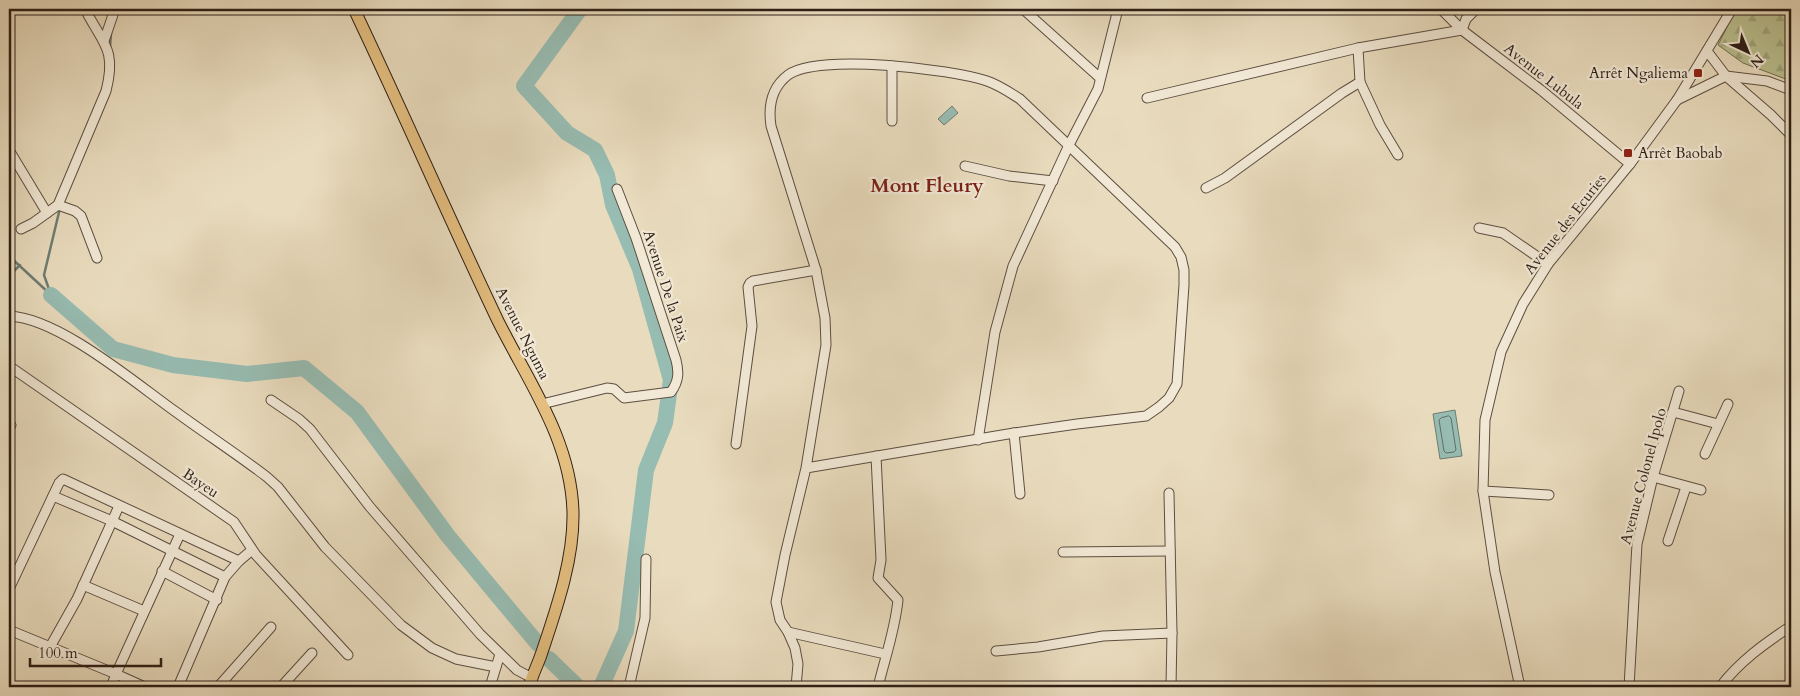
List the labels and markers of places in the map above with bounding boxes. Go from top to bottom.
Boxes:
place label: Arrêt Ngaliema [1589,63,1689,83]
marker: Arrêt Ngaliema [1692,67,1704,79]
place label: Arrêt Baobab [1638,143,1723,163]
marker: Arrêt Baobab [1622,147,1634,159]

